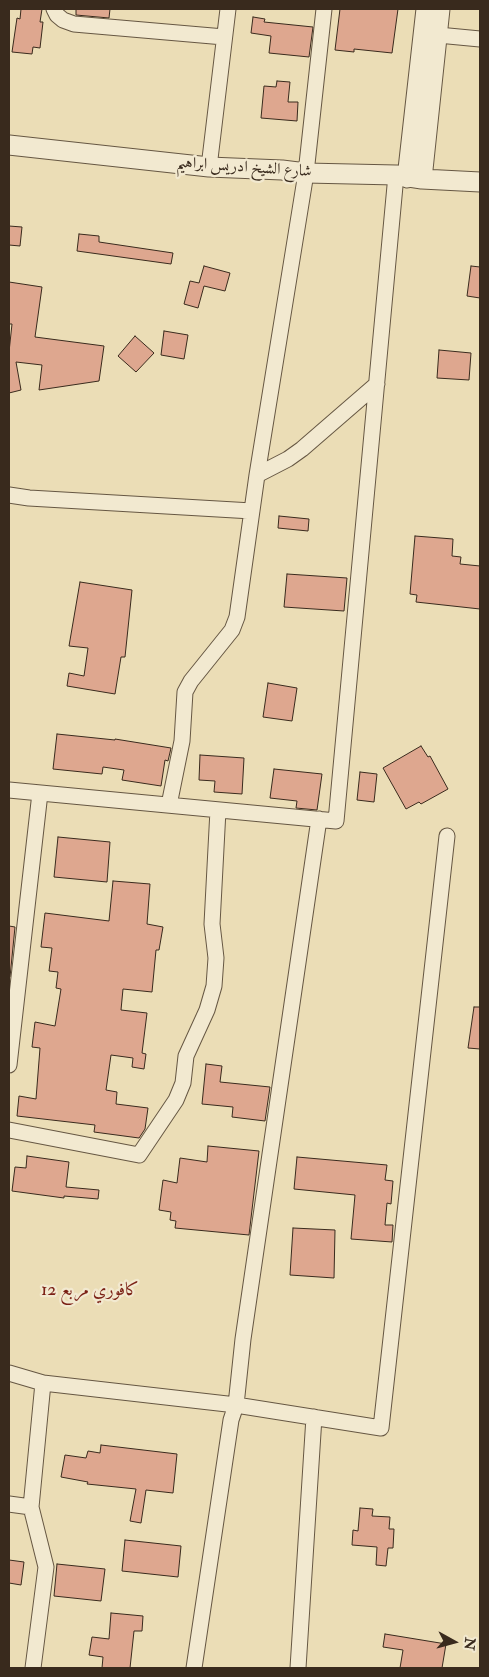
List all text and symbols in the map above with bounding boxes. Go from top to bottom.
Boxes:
street label: شارع الشيخ ادريس ابراهيم [176,154,312,182]
district label: كافوري مربع 12 [41,1280,139,1302]
north arrow [429,1617,479,1667]
text: N [460,1637,479,1651]

